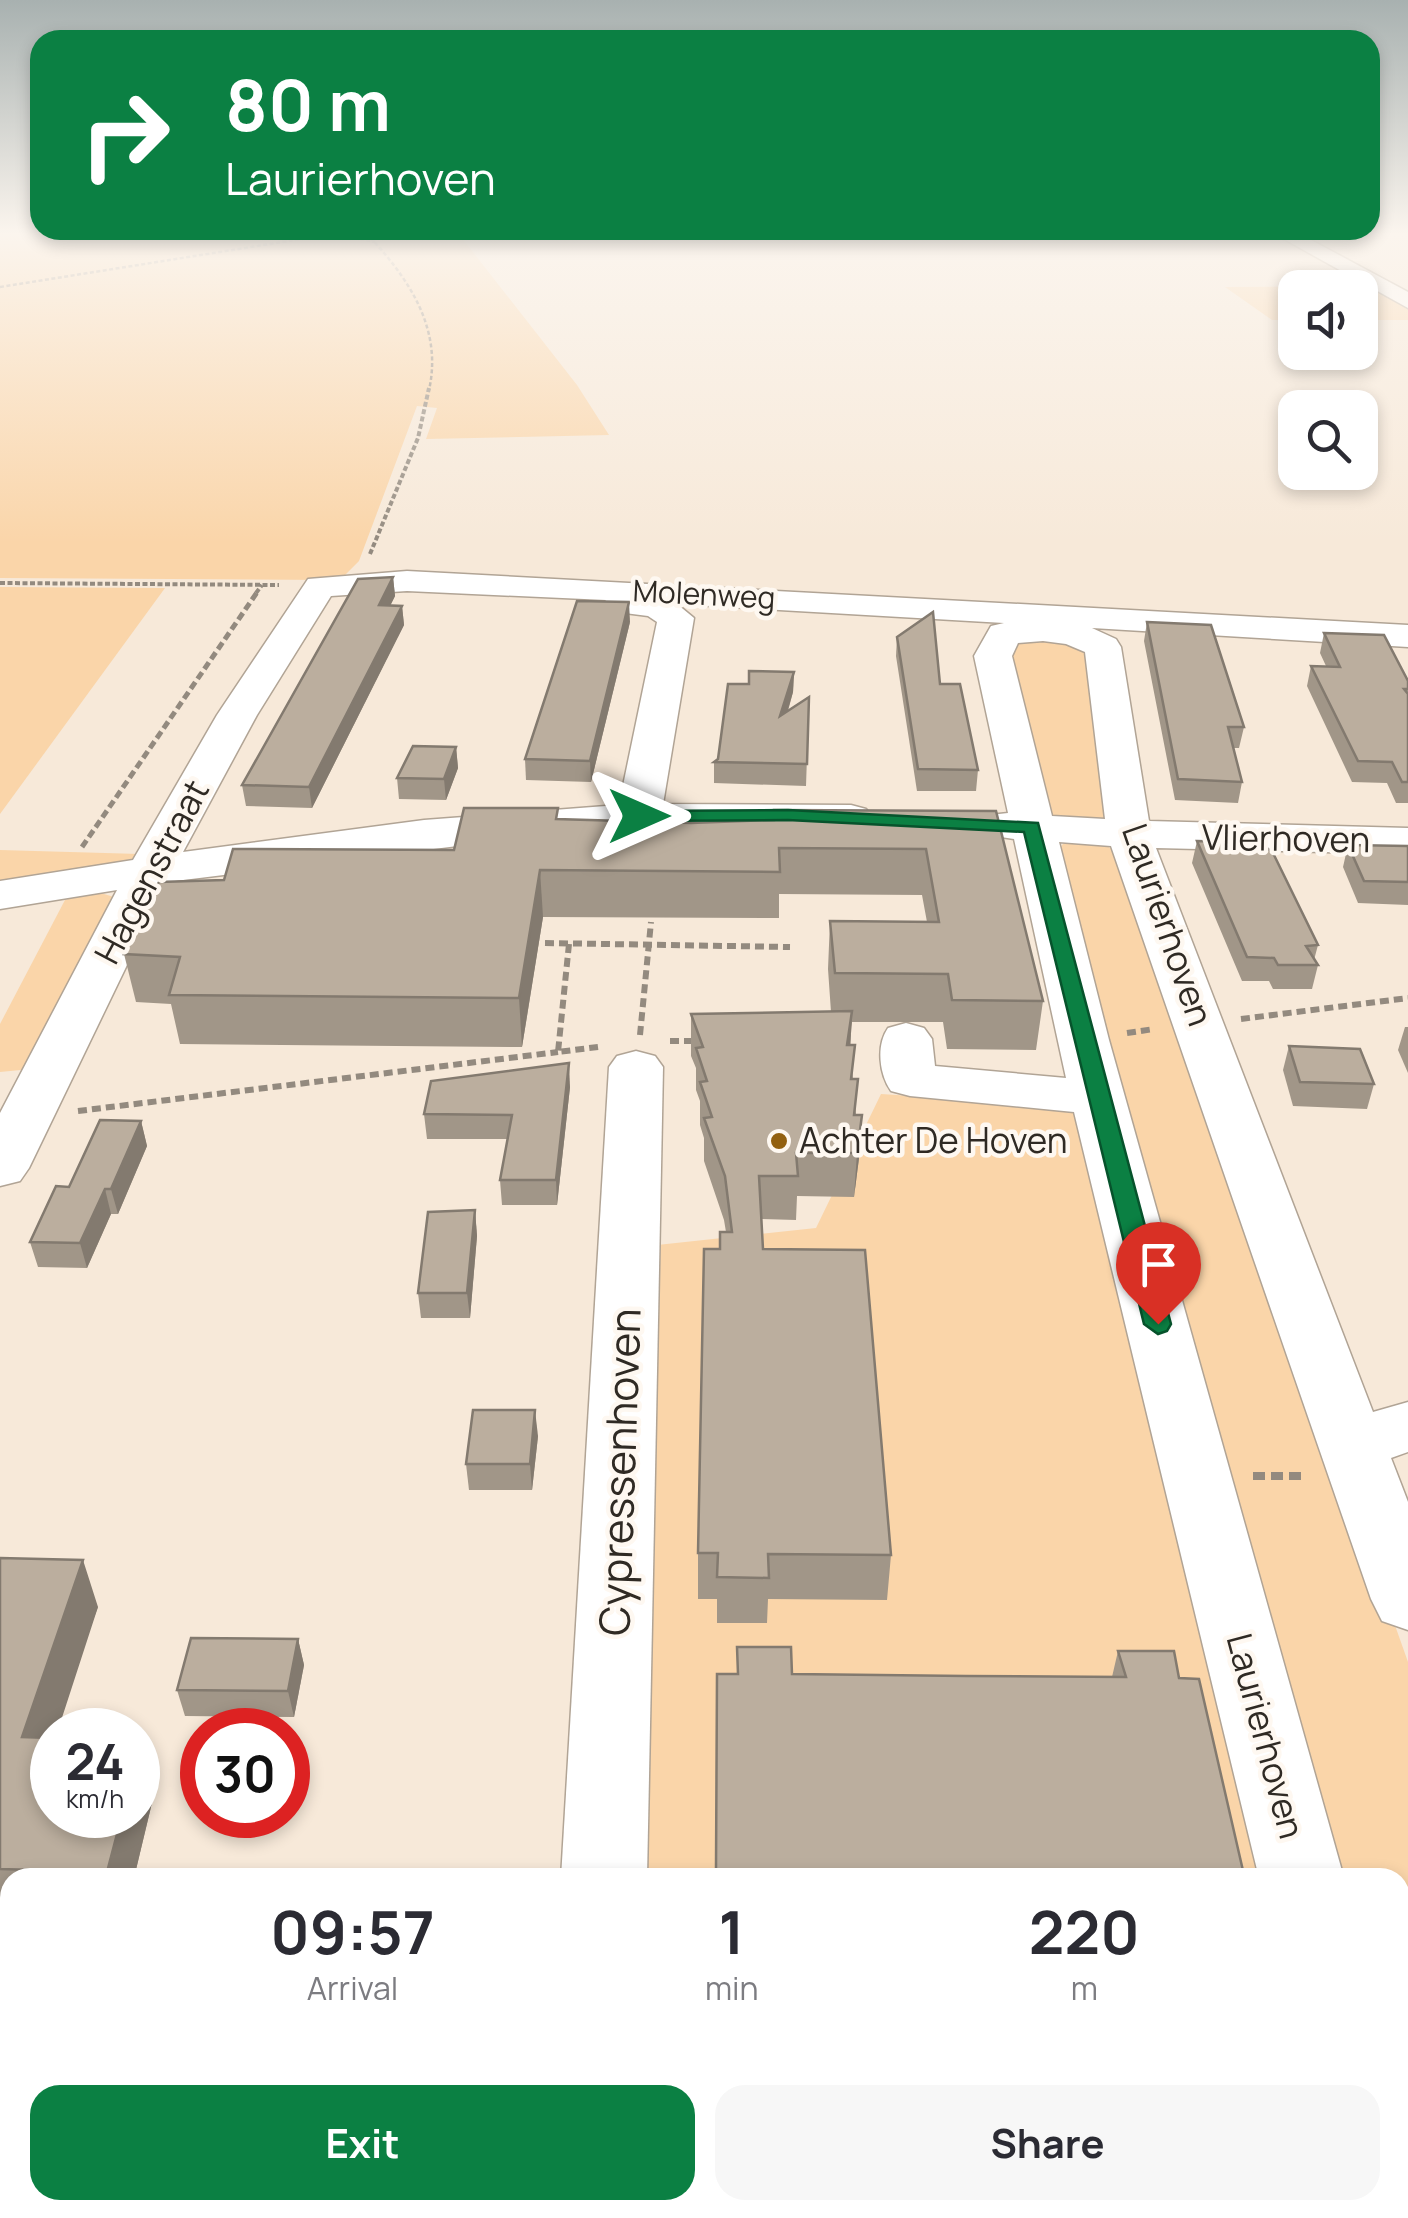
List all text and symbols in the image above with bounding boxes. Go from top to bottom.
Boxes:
text: 80 m [225,56,391,152]
icon: right [60,70,190,200]
text: Laurierhoven [225,147,496,209]
map controls [1278,270,1378,490]
button: sound [1278,270,1378,370]
button: search [1278,390,1378,490]
street label: Molenweg [632,569,776,618]
position arrow [587,764,691,868]
street label: Hagenstraat [82,771,220,972]
street label: Vlierhoven [1201,813,1371,863]
street label: Laurierhoven [1111,817,1225,1032]
place label: Achter De Hoven [799,1116,1067,1164]
marker: Achter De Hoven [768,1130,790,1152]
pin [1116,1222,1201,1325]
icon: arrive [1131,1237,1186,1292]
street label: Cypressenhoven [584,1307,654,1637]
street label: Laurierhoven [1216,1628,1316,1844]
speed limit sign: 30 [180,1708,310,1838]
text: 24 [65,1727,125,1795]
text: km/h [66,1781,124,1816]
text: 09:57 [270,1890,435,1972]
text: 1 [719,1890,745,1972]
text: 220 [1029,1890,1140,1972]
text: Arrival [307,1966,398,2010]
text: min [705,1966,759,2010]
text: m [1071,1966,1098,2010]
button: Exit [30,2085,695,2200]
button: Share [715,2085,1380,2200]

